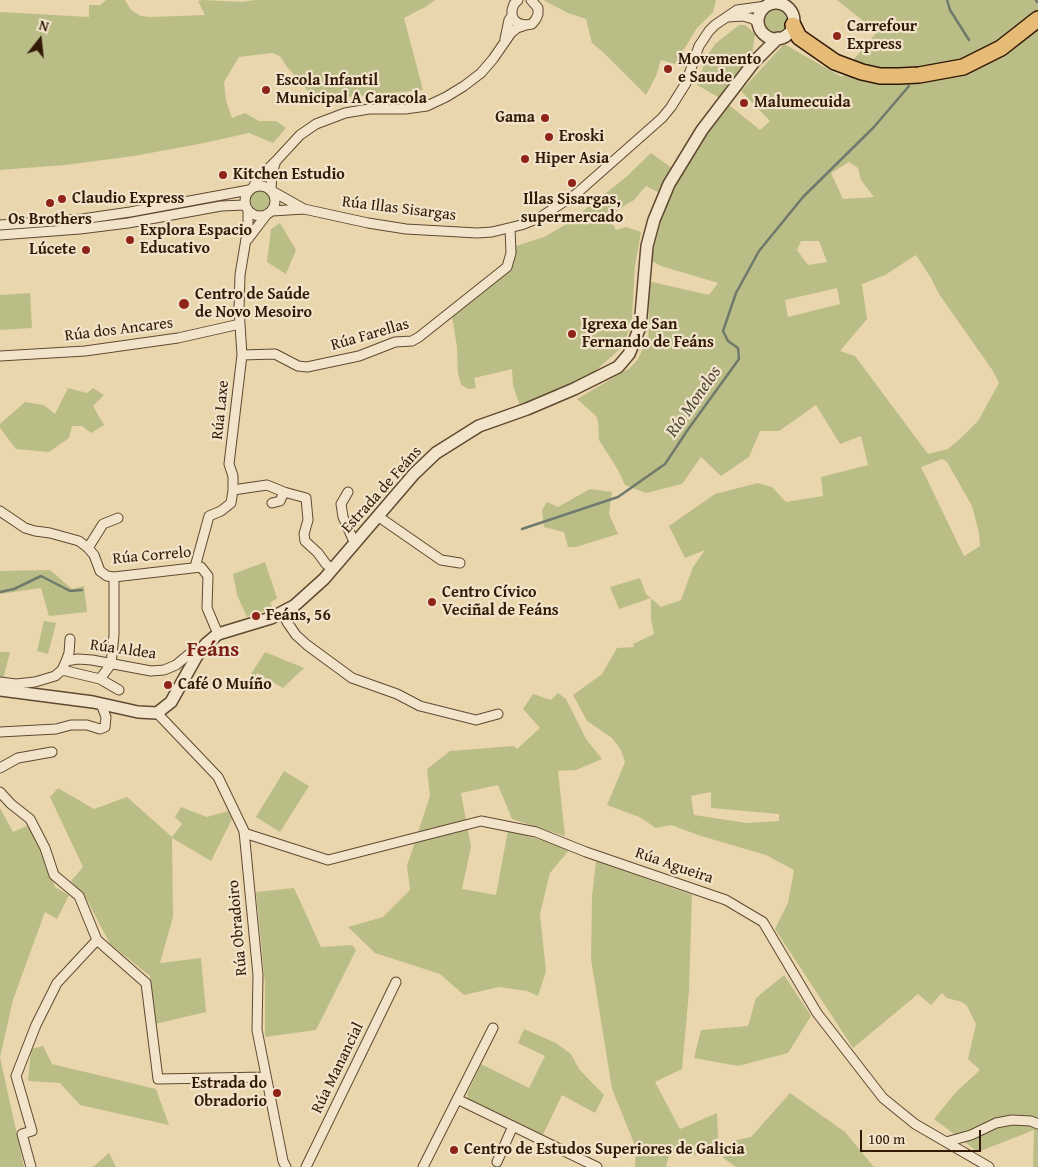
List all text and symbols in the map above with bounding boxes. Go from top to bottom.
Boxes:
north arrow [15,15,65,65]
text: N [37,15,51,36]
place label: Carrefour Express [847,17,917,55]
marker: Carrefour Express [831,30,843,42]
place label: Movemento e Saude [678,50,761,88]
marker: Movemento e Saude [662,63,674,75]
place label: Escola Infantil Municipal A Caracola [276,71,427,109]
marker: Escola Infantil Municipal A Caracola [260,84,272,96]
place label: Malumecuida [754,93,851,113]
marker: Malumecuida [738,97,750,109]
place label: Gama [495,108,535,128]
marker: Gama [539,112,551,124]
place label: Eroski [559,127,604,147]
marker: Eroski [543,131,555,143]
place label: Hiper Asia [535,149,609,169]
marker: Hiper Asia [519,153,531,165]
place label: Kitchen Estudio [233,165,345,185]
marker: Kitchen Estudio [217,169,229,181]
marker: Illas Sisargas, supermercado [566,177,578,189]
place label: Claudio Express [72,189,184,209]
place label: Illas Sisargas, supermercado [521,190,623,228]
street label: Rúa Illas Sisargas [341,192,457,226]
marker: Claudio Express [56,193,68,205]
marker: Os Brothers [44,197,56,209]
place label: Os Brothers [8,210,92,230]
place label: Explora Espacio Educativo [140,221,252,259]
marker: Explora Espacio Educativo [124,234,136,246]
place label: Lúcete [29,240,76,260]
marker: Lúcete [80,244,92,256]
place label: Centro de Saúde de Novo Mesoiro [195,285,312,323]
marker: Centro de Saúde de Novo Mesoiro [177,297,191,311]
street label: Rúa dos Ancares [64,314,174,346]
street label: Rúa Farellas [329,315,411,355]
place label: Igrexa de San Fernando de Feáns [582,315,714,353]
marker: Igrexa de San Fernando de Feáns [566,328,578,340]
water label: Río Monelos [662,362,726,442]
street label: Rúa Laxe [208,379,234,441]
street label: Estrada de Feáns [338,442,426,538]
street label: Rúa Correlo [112,543,192,569]
place label: Centro Cívico Veciñal de Feáns [442,583,559,621]
marker: Centro Cívico Veciñal de Feáns [426,596,438,608]
place label: Feáns, 56 [266,606,331,626]
marker: Feáns, 56 [250,610,262,622]
street label: Rúa Aldea [89,636,157,664]
district label: Feáns [187,638,239,664]
place label: Café O Muíño [178,675,272,695]
marker: Café O Muíño [162,679,174,691]
street label: Rúa Agueira [632,844,716,888]
street label: Rúa Obradoiro [224,879,252,977]
street label: Rúa Manancial [308,1019,368,1117]
place label: Estrada do Obradorio [192,1074,267,1112]
marker: Estrada do Obradorio [271,1087,283,1099]
scale bar [863,1120,984,1152]
text: 100 m [868,1128,905,1149]
place label: Centro de Estudos Superiores de Galicia [464,1140,745,1160]
marker: Centro de Estudos Superiores de Galicia [448,1144,460,1156]

